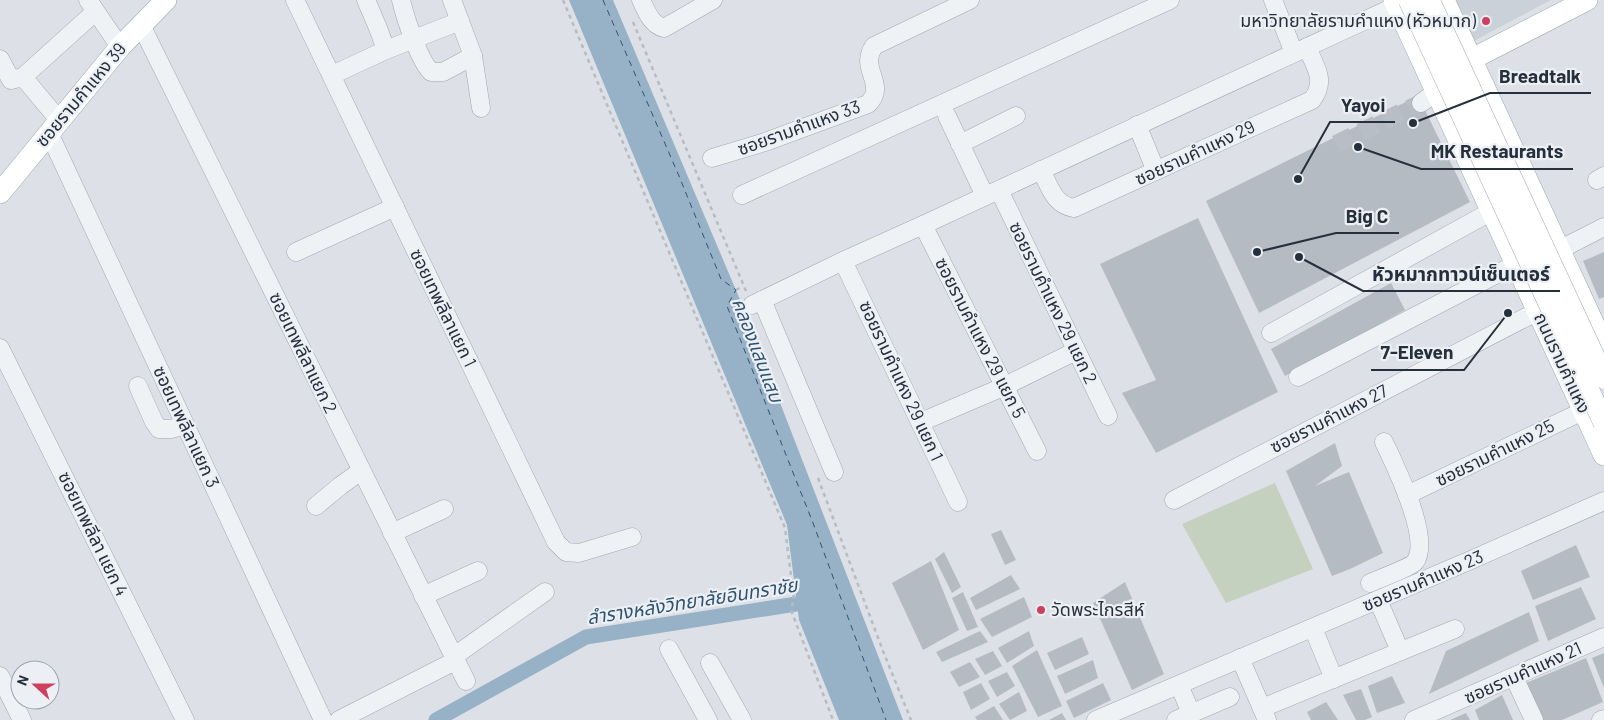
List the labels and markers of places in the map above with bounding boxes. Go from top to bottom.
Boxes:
place label: มหาวิทยาลัยรามคำแหง (หัวหมาก) [1240,9,1476,31]
marker: มหาวิทยาลัยรามคำแหง (หัวหมาก) [1480,15,1492,27]
callout: Breadtalk [1490,59,1591,93]
callout: Yayoi [1330,88,1395,122]
callout: MK Restaurants [1421,135,1573,169]
callout: Big C [1336,199,1399,233]
callout: หัวหมากทาวน์เซ็นเตอร์ [1363,257,1560,291]
callout: 7-Eleven [1371,336,1464,370]
place label: วัดพระไกรสีห์ [1051,598,1145,620]
marker: วัดพระไกรสีห์ [1035,604,1047,616]

